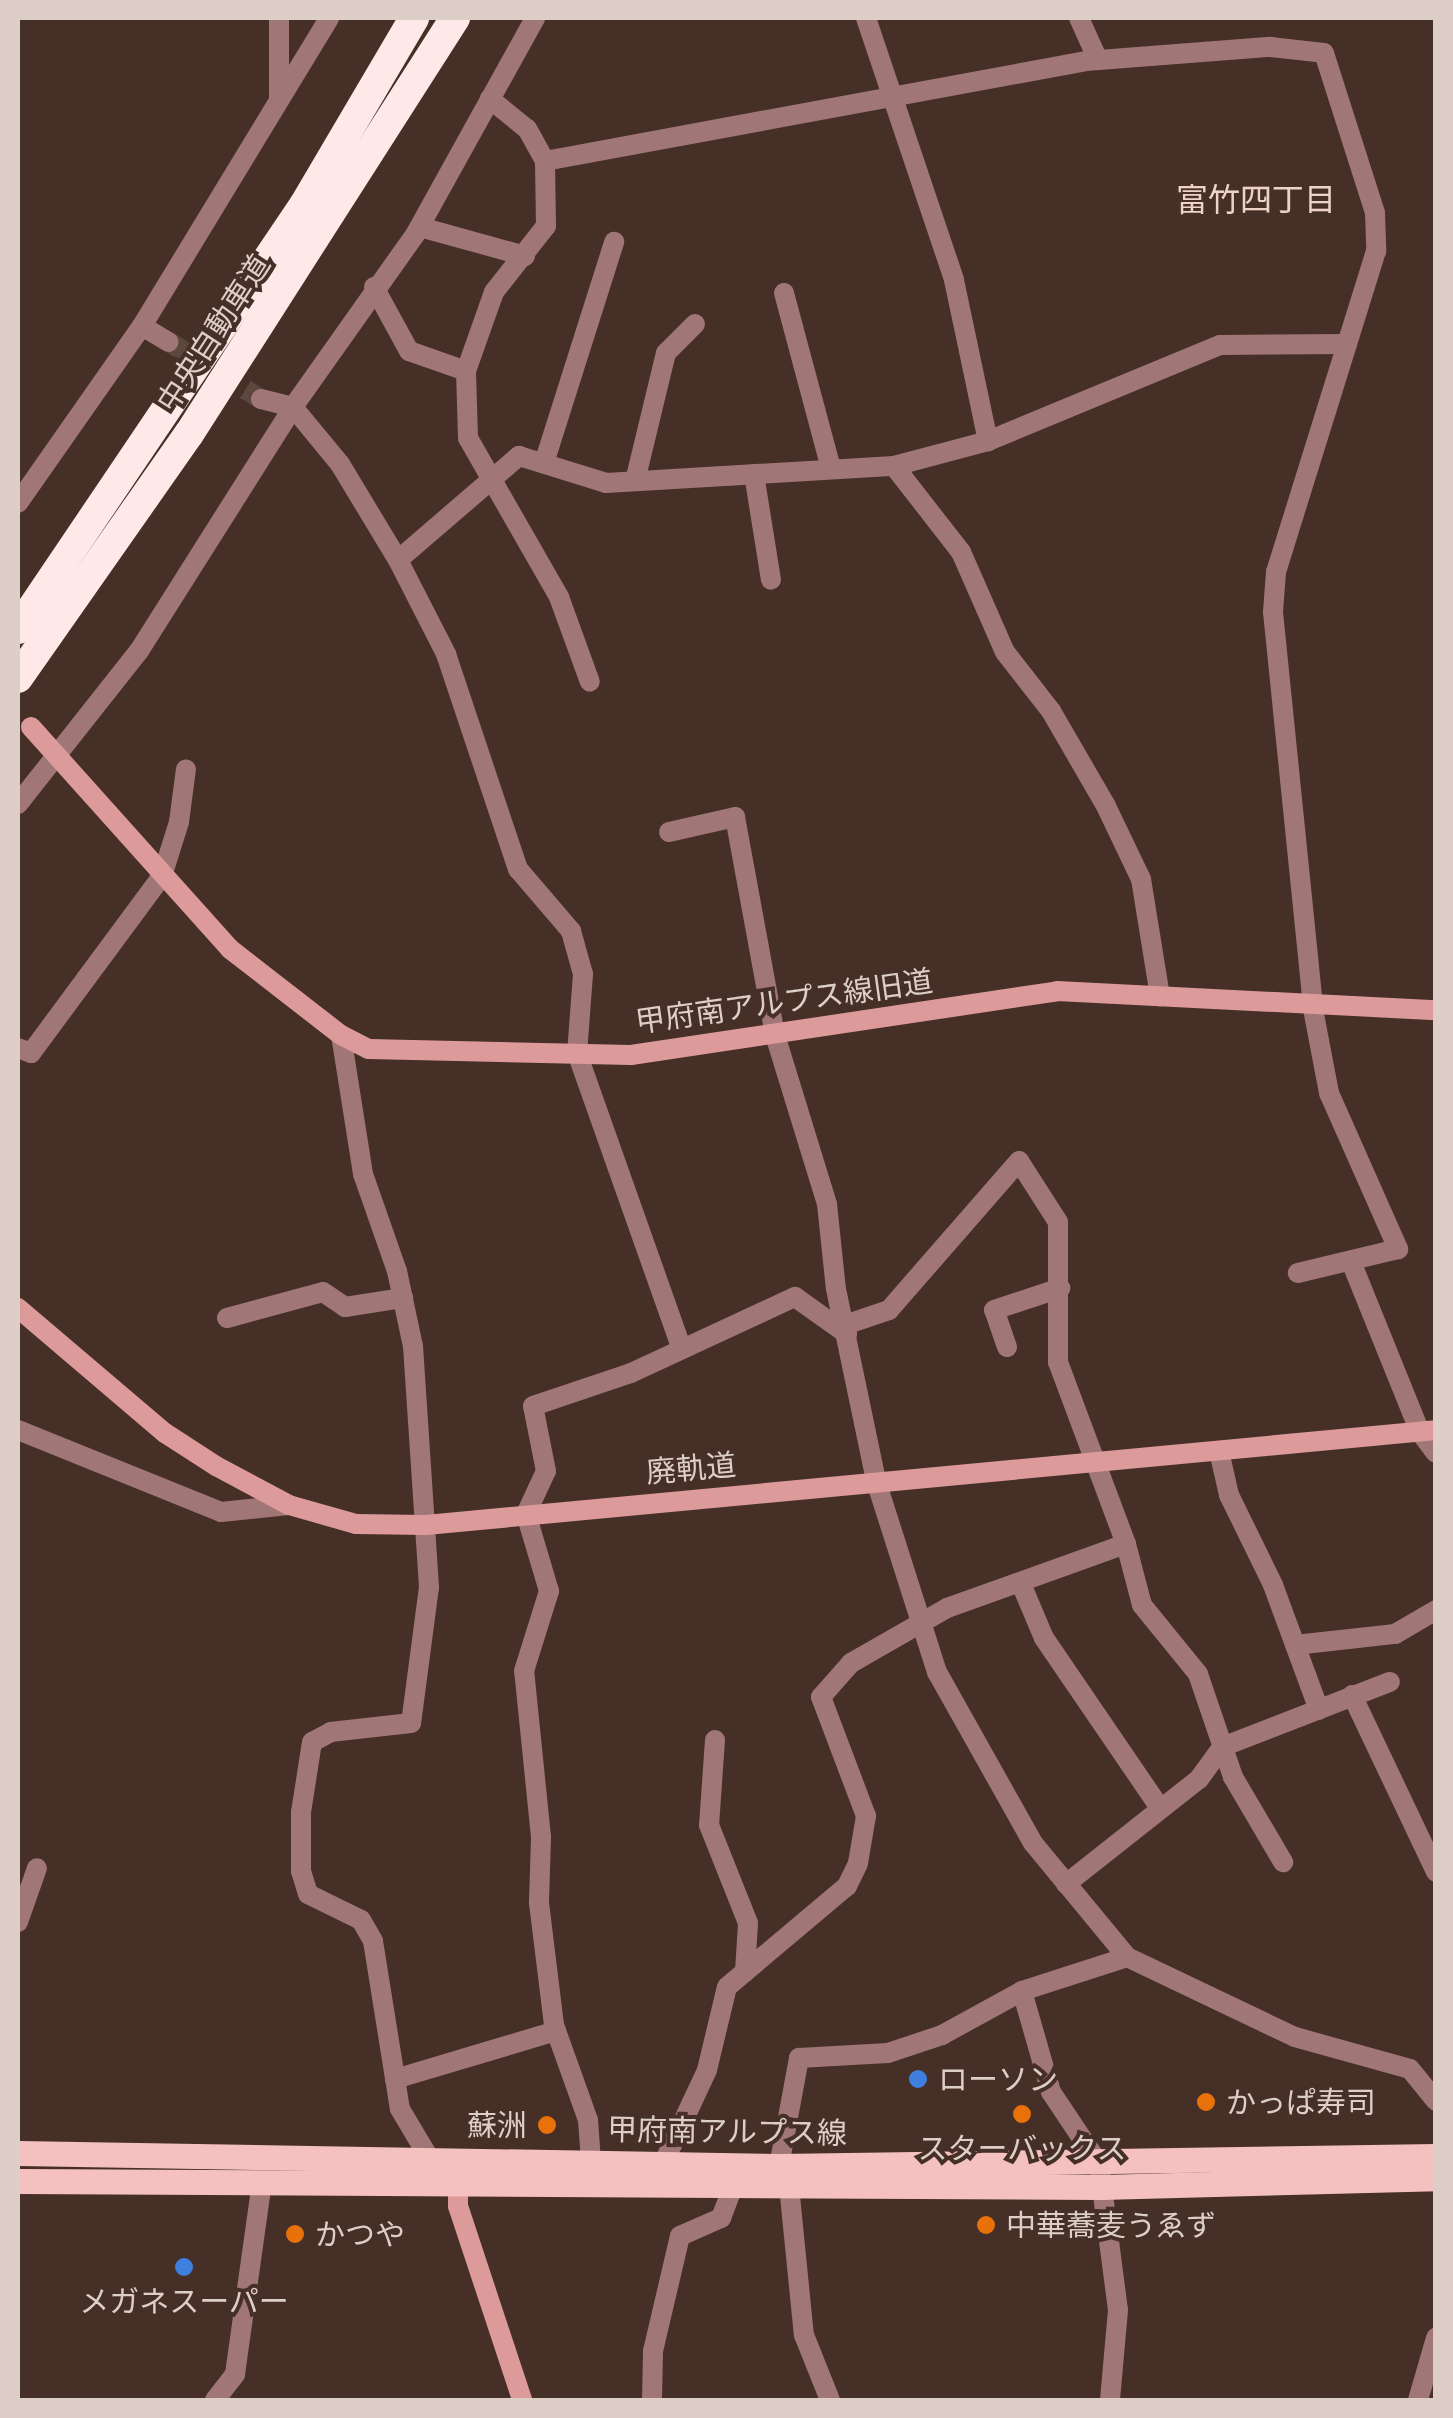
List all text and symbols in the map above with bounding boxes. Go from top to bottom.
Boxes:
district label: 富竹四丁目 [1176,180,1336,218]
street label: 中央自動車道 [149,248,277,418]
street label: 甲府南アルプス線旧道 [633,962,935,1040]
street label: 廃軌道 [645,1446,737,1490]
place label: ローソン [938,2061,1058,2097]
marker: ローソン [907,2068,929,2090]
place label: かっぱ寿司 [1226,2084,1376,2120]
marker: かっぱ寿司 [1195,2091,1217,2113]
marker: スターバックス [1011,2103,1033,2125]
place label: 蘇洲 [467,2107,527,2143]
street label: 甲府南アルプス線 [607,2111,847,2151]
marker: 蘇洲 [536,2114,558,2136]
place label: スターバックス [917,2130,1127,2166]
place label: 中華蕎麦うゑず [1006,2207,1216,2243]
marker: 中華蕎麦うゑず [975,2214,997,2236]
place label: かつや [315,2216,405,2252]
marker: かつや [284,2223,306,2245]
marker: メガネスーパー [173,2256,195,2278]
place label: メガネスーパー [79,2283,289,2319]

